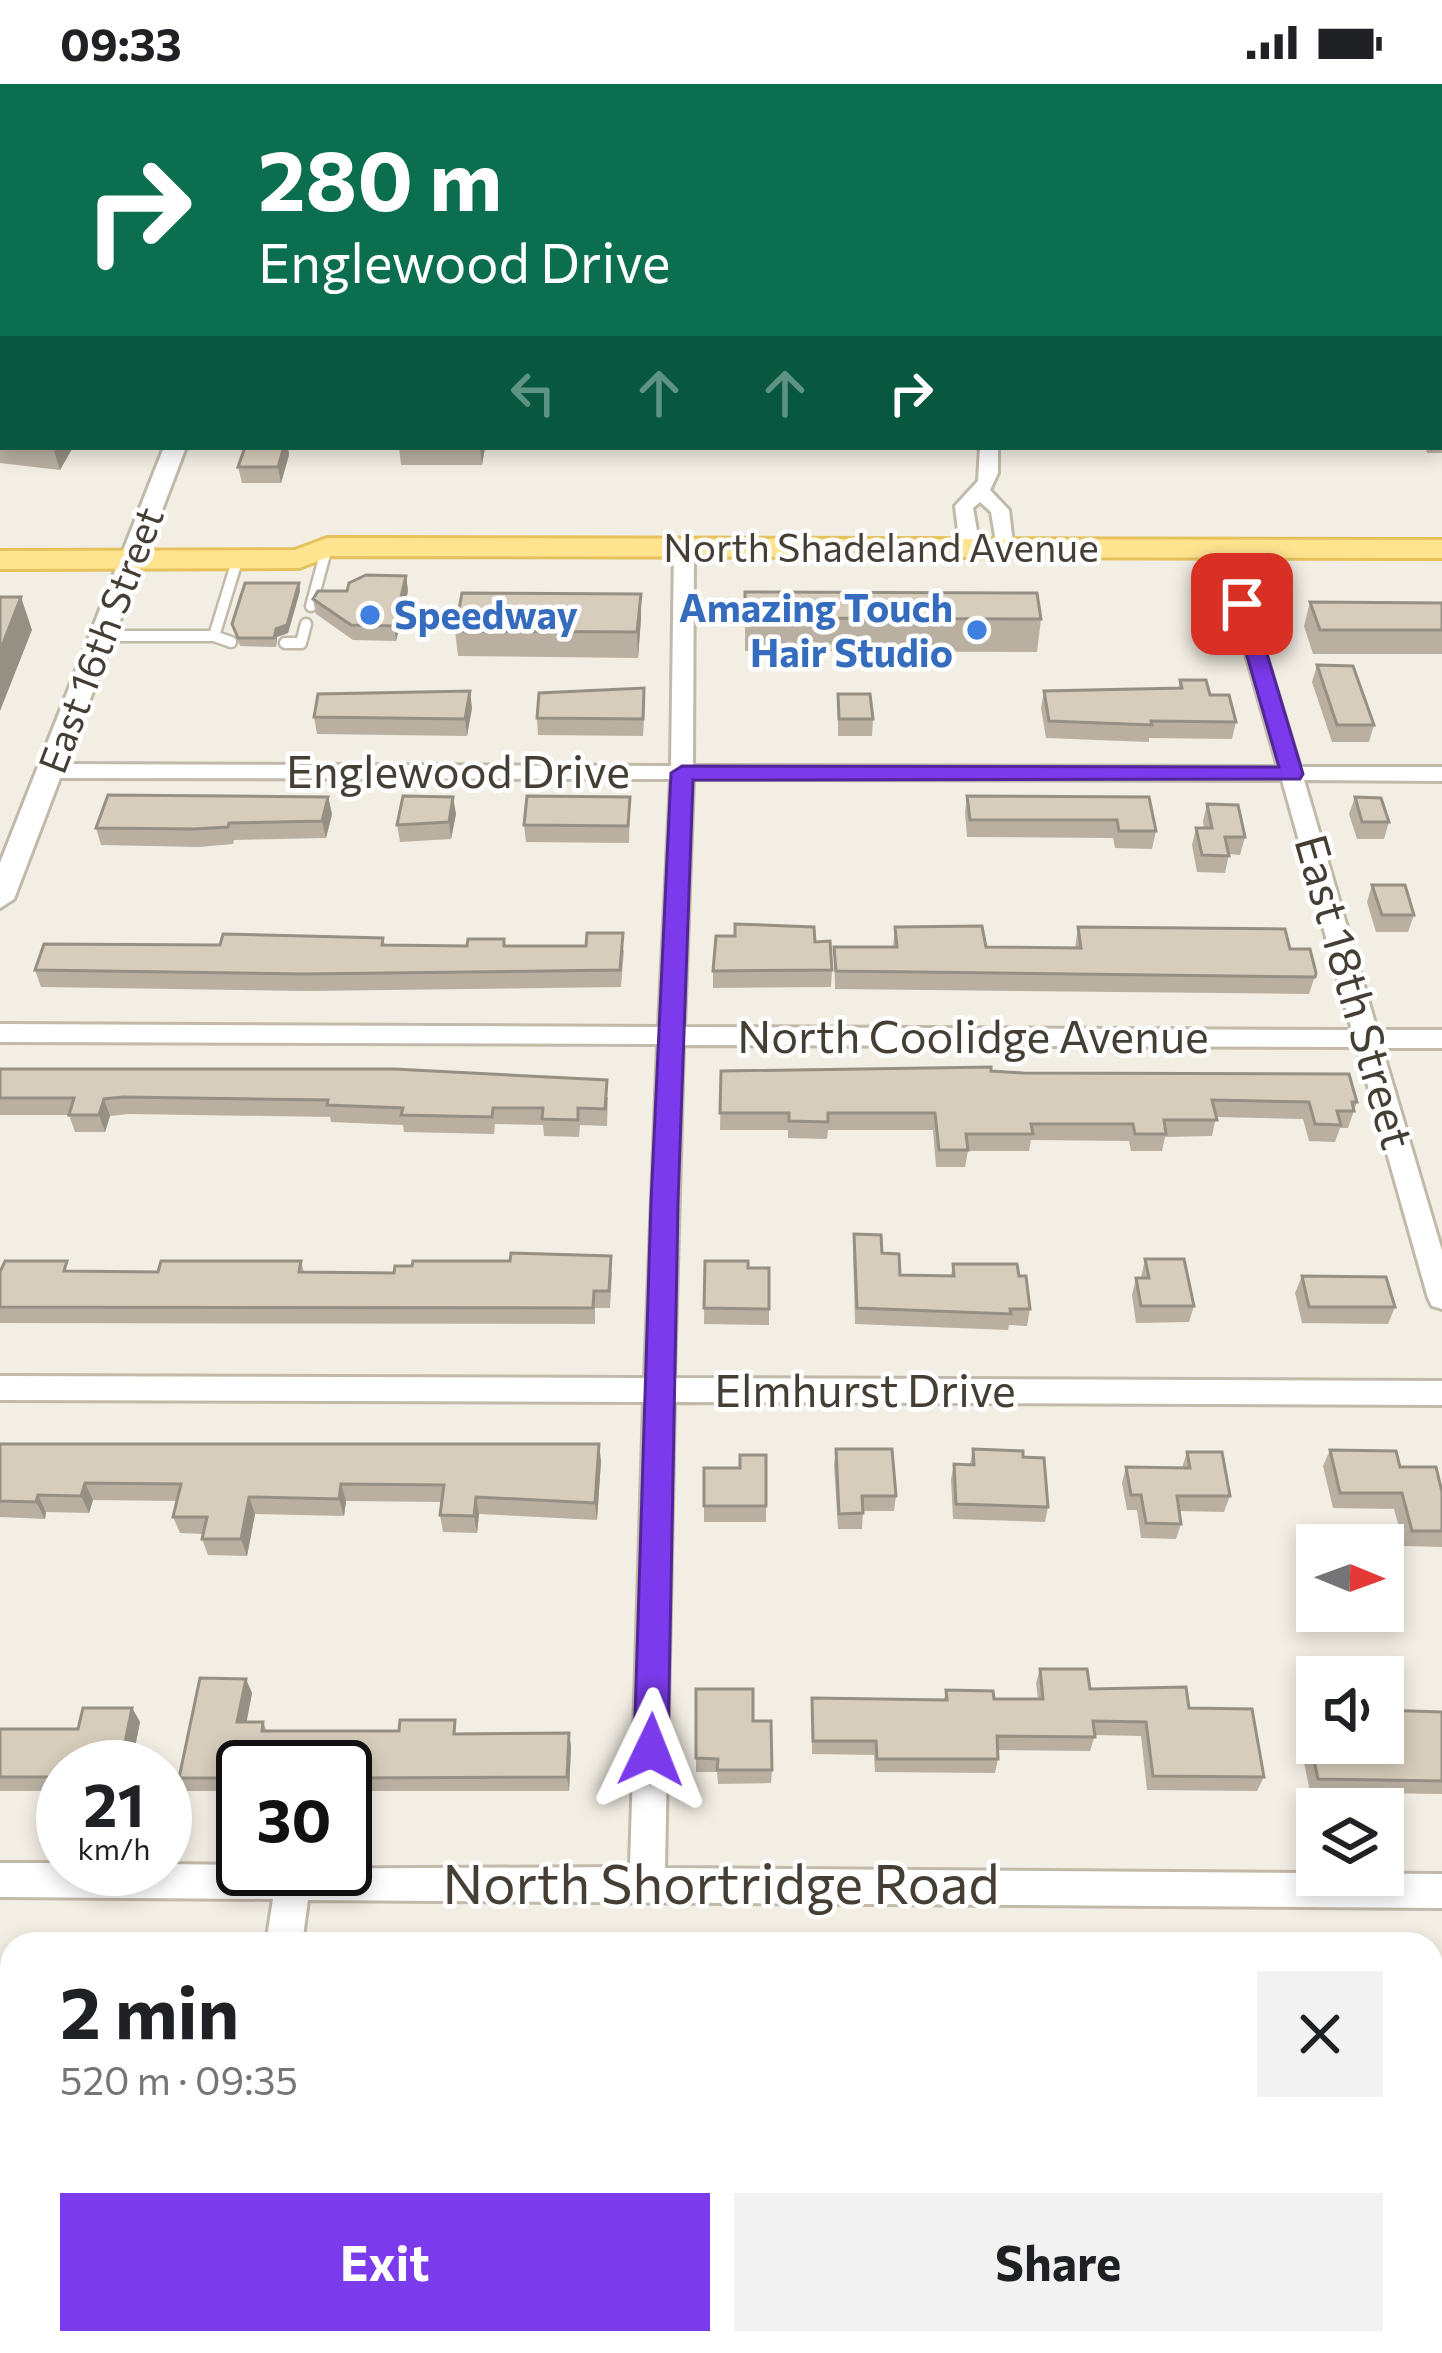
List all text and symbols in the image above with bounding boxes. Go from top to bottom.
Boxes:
text: 09:33 [60,15,182,70]
text: 280 m [258,126,502,228]
icon: right [60,132,216,288]
text: Englewood Drive [258,228,671,294]
icon: left [500,360,566,426]
icon: ahead [626,360,692,426]
icon: ahead [752,360,818,426]
icon: right [878,360,944,426]
street label: East 16th Street [26,499,172,779]
street label: North Shadeland Avenue [663,522,1099,570]
pin [1191,553,1293,655]
icon: arrive [1209,571,1275,637]
place label: Amazing Touch Hair Studio [679,582,953,675]
place label: Speedway [394,589,578,637]
marker: Speedway [357,602,383,628]
marker: Amazing Touch Hair Studio [964,617,990,643]
street label: Englewood Drive [286,742,630,797]
street label: East 18th Street [1285,828,1428,1155]
street label: North Coolidge Avenue [737,1007,1209,1062]
street label: Elmhurst Drive [714,1361,1016,1416]
north arrow [1296,1524,1404,1632]
map controls [1296,1524,1404,1896]
button: sound [1296,1656,1404,1764]
position arrow [588,1687,714,1813]
speed limit sign: 30 [216,1740,372,1896]
text: 21 [83,1766,145,1839]
button: layers [1296,1788,1404,1896]
text: km/h [78,1829,150,1866]
street label: North Shortridge Road [443,1849,999,1915]
text: 2 min [60,1966,239,2054]
button: close [1257,1971,1383,2097]
text: 520 m · 09:35 [60,2055,298,2103]
button: Exit [60,2193,710,2331]
button: Share [734,2193,1383,2331]

